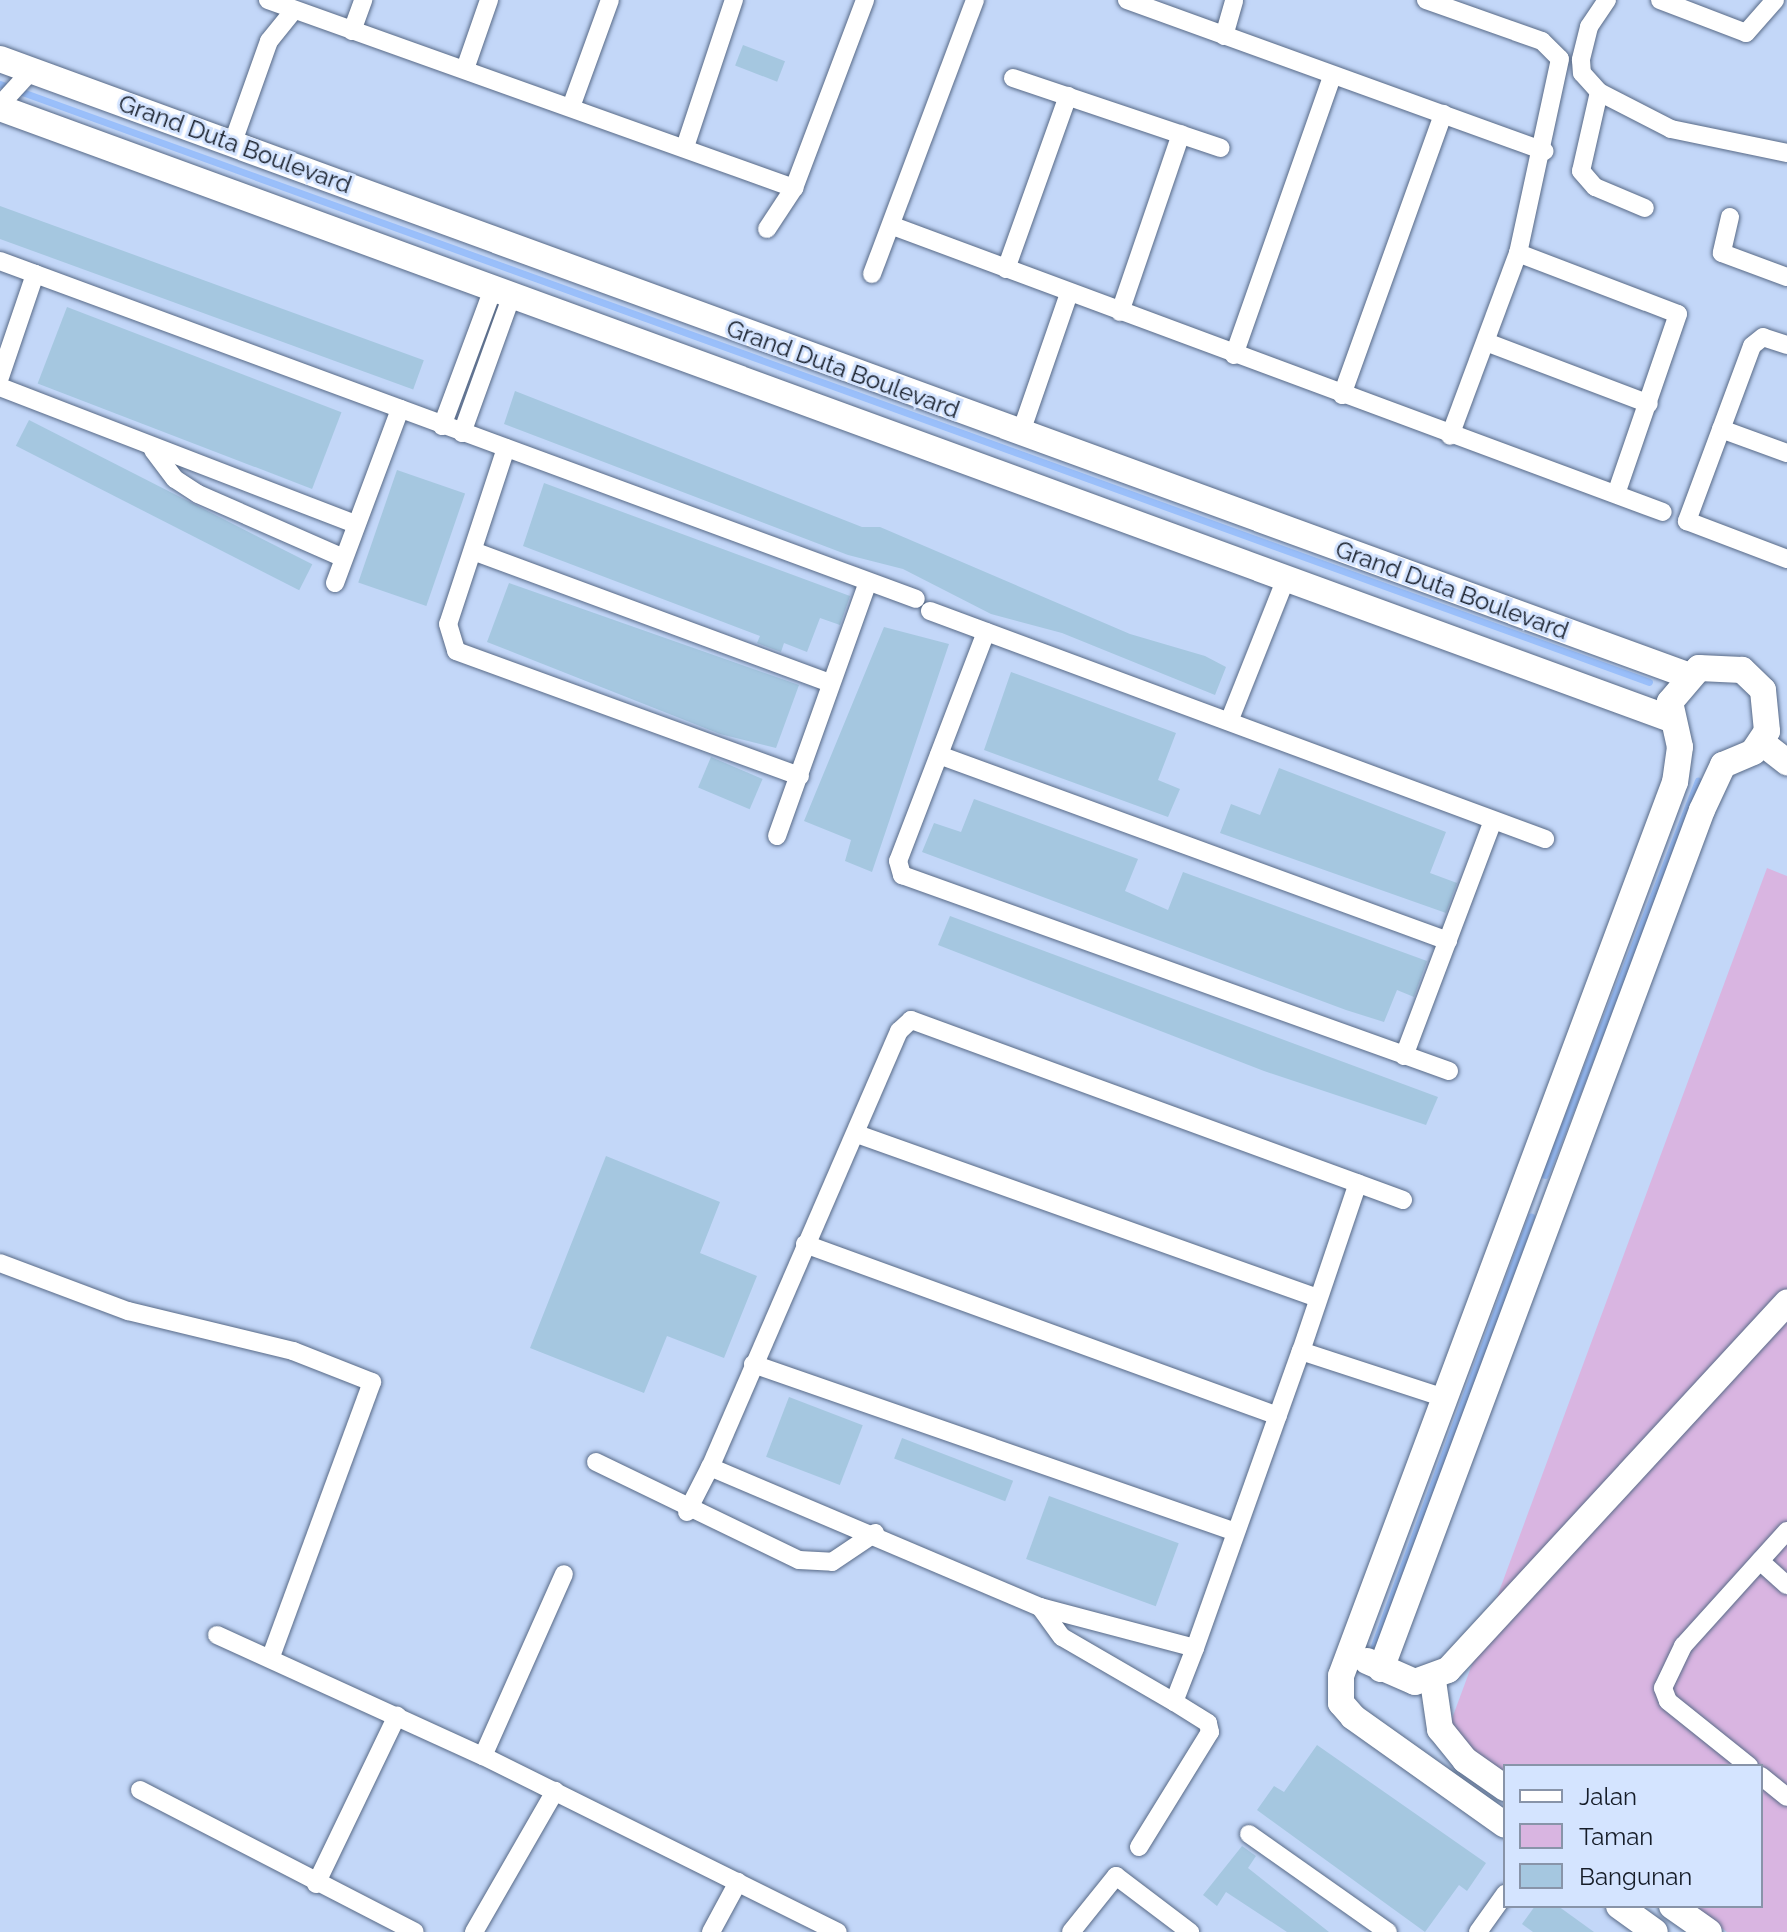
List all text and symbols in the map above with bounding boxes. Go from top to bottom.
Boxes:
street label: Grand Duta Boulevard [115,88,355,200]
street label: Grand Duta Boulevard [723,313,963,425]
street label: Grand Duta Boulevard [1332,534,1572,646]
legend [1503,1764,1763,1908]
text: Jalan [1579,1782,1637,1811]
text: Taman [1579,1822,1653,1851]
text: Bangunan [1579,1862,1692,1891]

